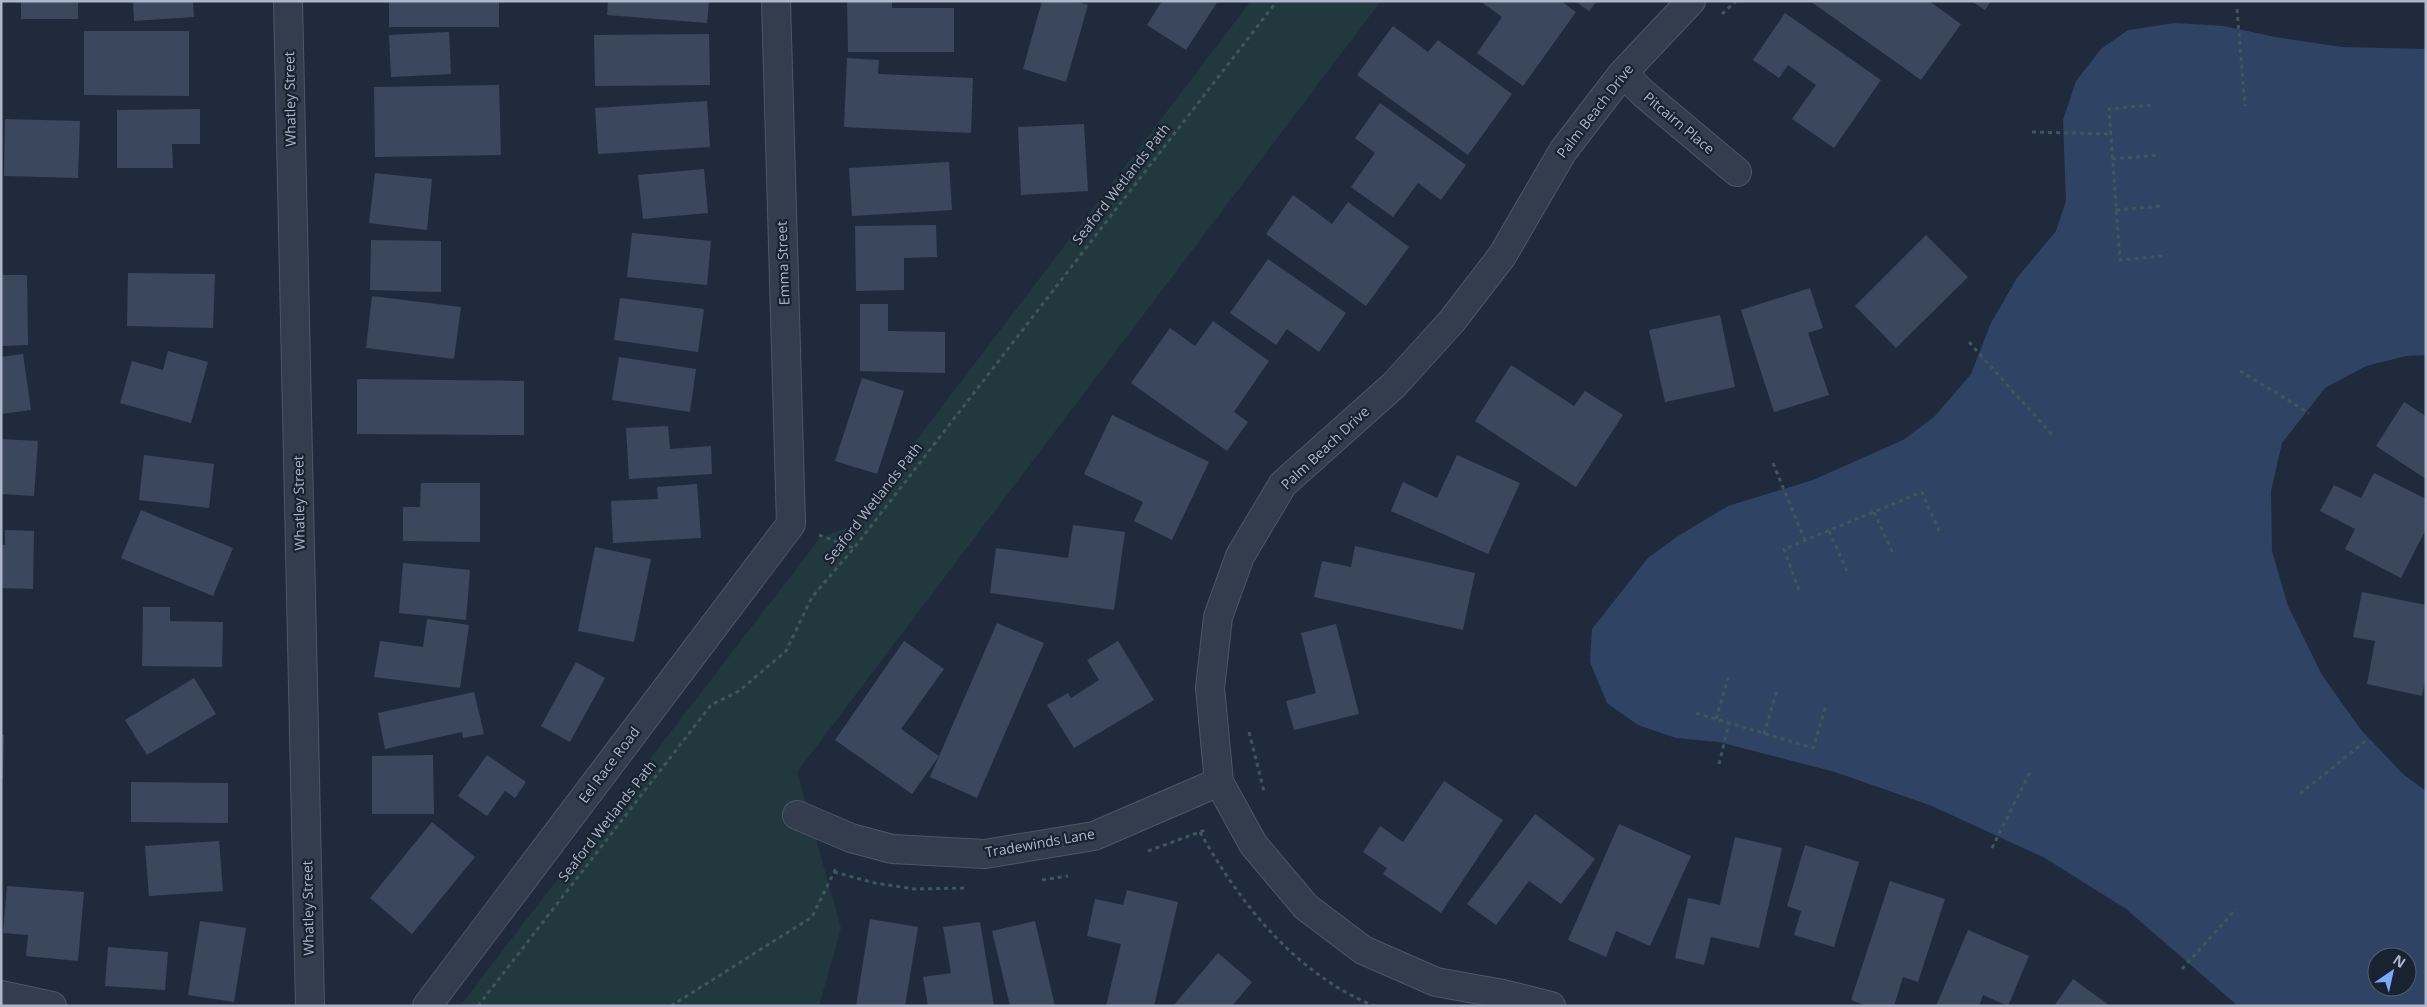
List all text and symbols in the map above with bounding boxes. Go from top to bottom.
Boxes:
street label: Whatley Street [279,51,300,147]
street label: Palm Beach Drive [1552,60,1637,162]
street label: Pitcairn Place [1640,87,1719,158]
street label: Seaford Wetlands Path [1067,119,1174,248]
street label: Emma Street [772,221,793,305]
street label: Palm Beach Drive [1276,402,1373,494]
street label: Seaford Wetlands Path [819,438,926,567]
street label: Whatley Street [288,455,309,551]
street label: Eel Race Road [574,723,644,807]
street label: Seaford Wetlands Path [553,756,660,885]
street label: Tradewinds Lane [984,823,1096,862]
street label: Whatley Street [297,860,318,956]
north arrow [2367,947,2417,997]
text: N [2390,950,2410,972]

